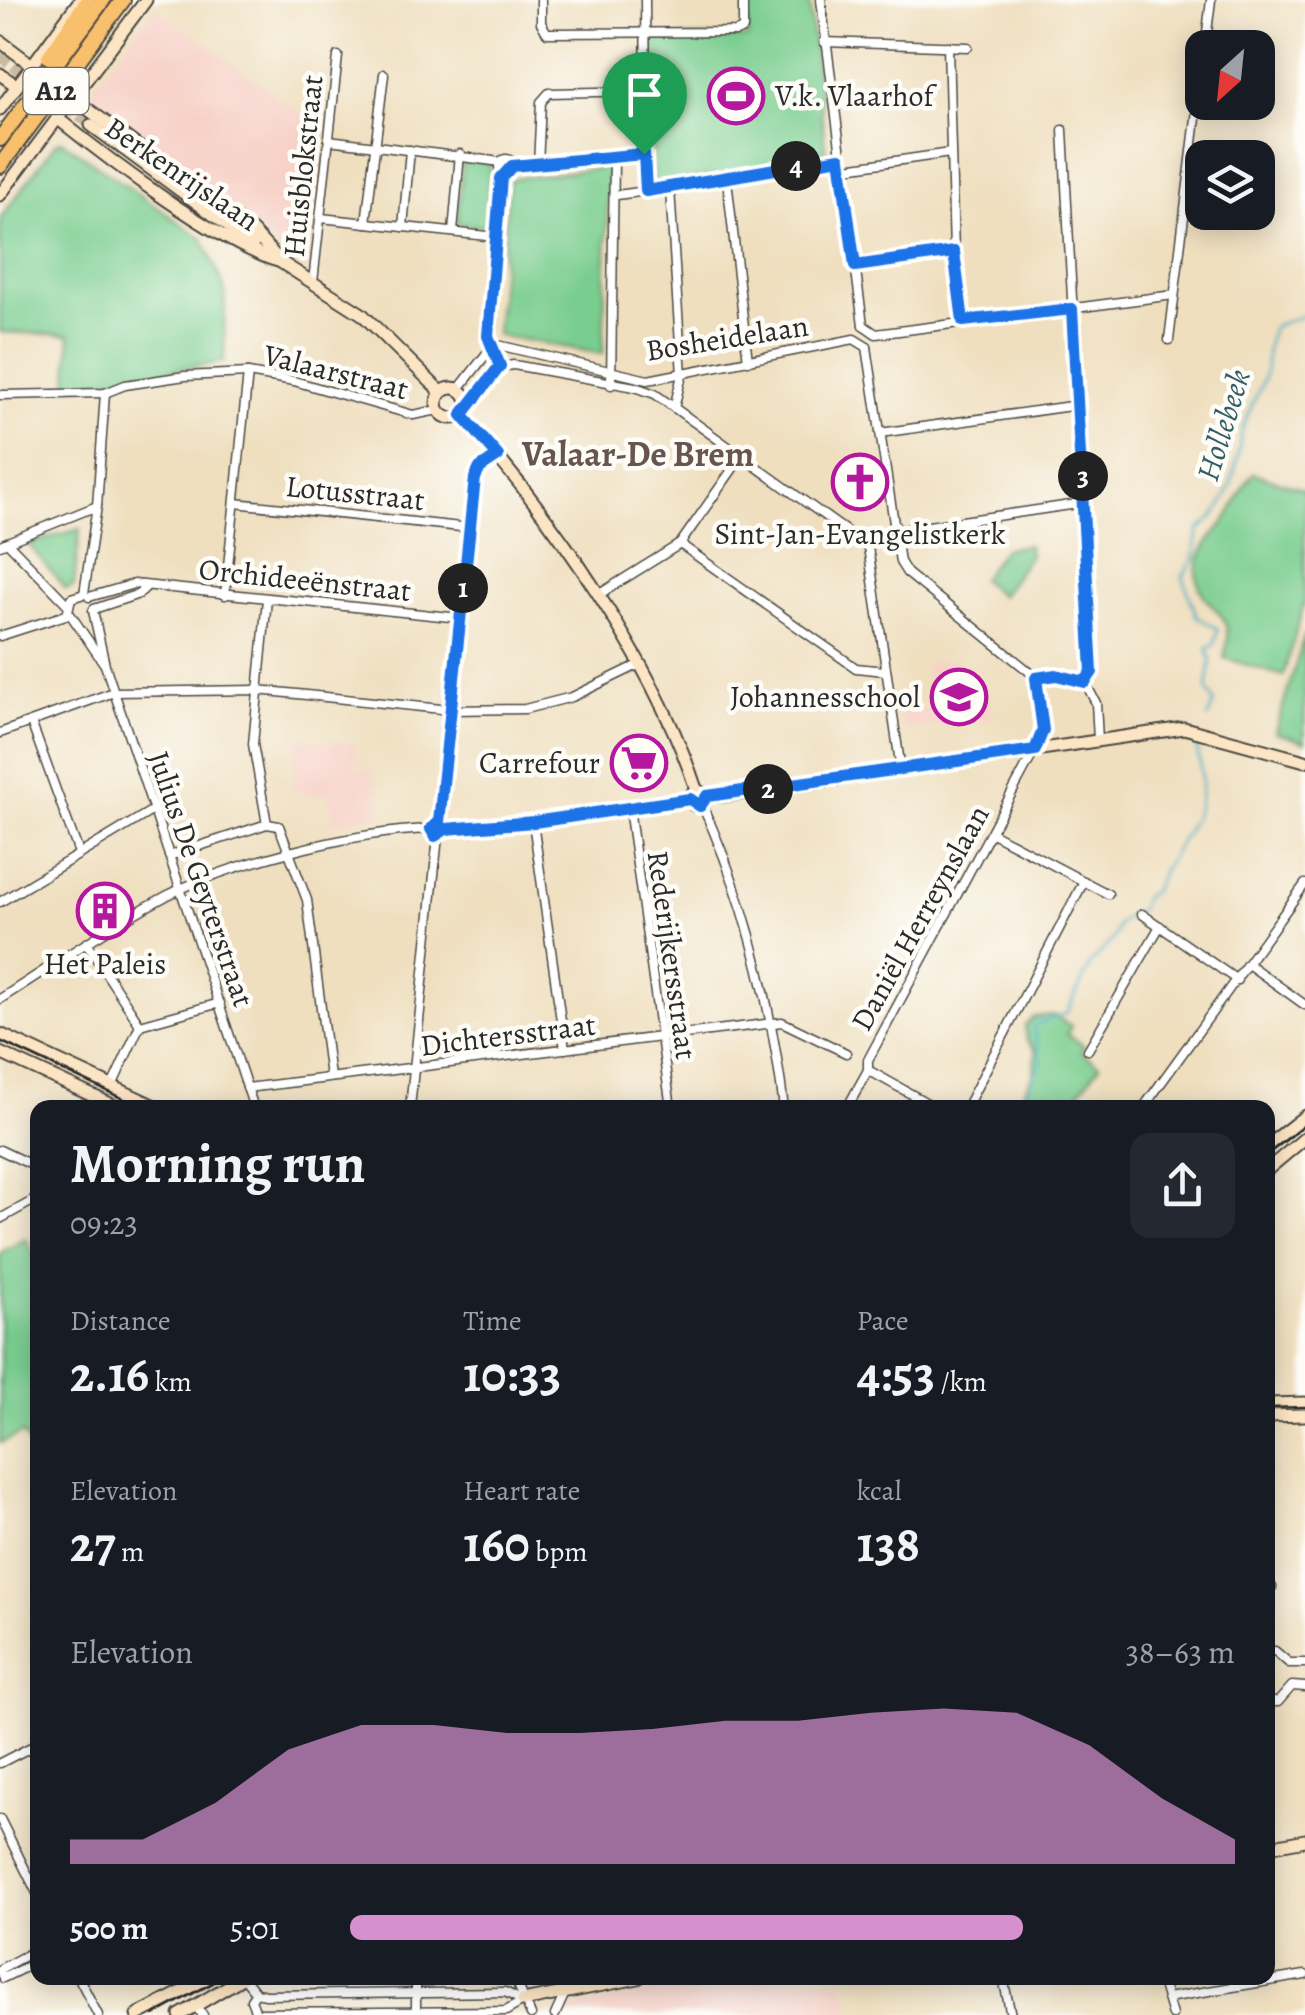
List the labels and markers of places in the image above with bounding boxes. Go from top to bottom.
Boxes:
pin [602,52,687,155]
sports icon: V.k. Vlaarhof [706,66,766,126]
place label: V.k. Vlaarhof [774,76,937,116]
pin: 4 [771,141,821,191]
pin: 3 [1058,451,1108,501]
church icon: Sint-Jan-Evangelistkerk [830,452,890,512]
place label: Sint-Jan-Evangelistkerk [714,514,1006,554]
pin: 1 [438,563,488,613]
school or university icon: Johannesschool [929,667,989,727]
place label: Johannesschool [730,677,920,717]
supermarket icon: Carrefour [609,733,669,793]
place label: Carrefour [479,743,600,783]
pin: 2 [743,764,793,814]
building icon: Het Paleis [75,881,135,941]
place label: Het Paleis [44,944,166,984]

